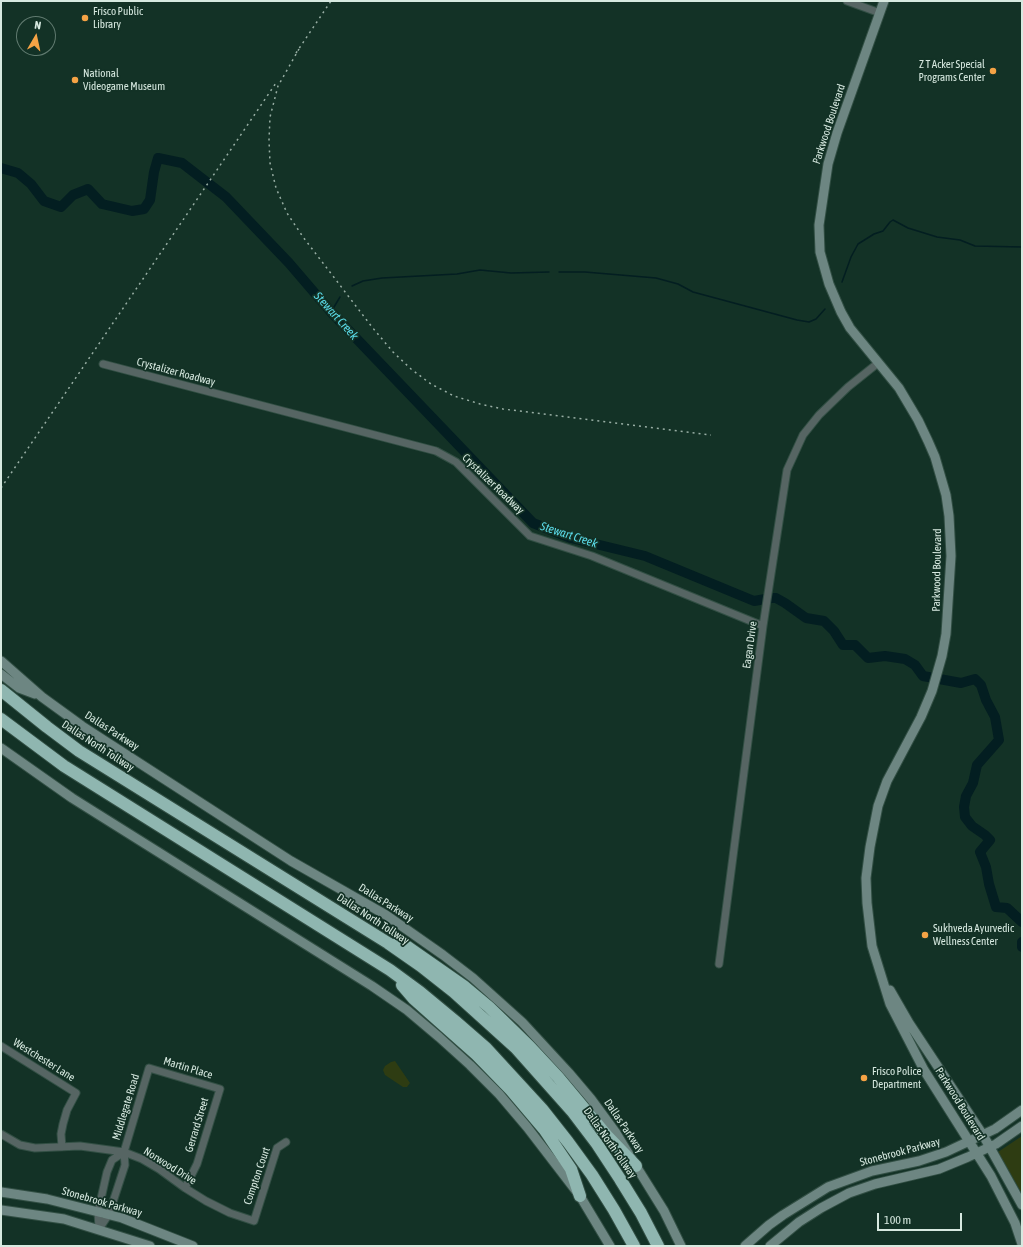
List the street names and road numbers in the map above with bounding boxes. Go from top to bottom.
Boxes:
street label: Parkwood Boulevard [810,82,848,166]
street label: Crystalizer Roadway [135,355,217,389]
street label: Crystalizer Roadway [459,451,527,517]
street label: Parkwood Boulevard [930,528,944,612]
street label: Eagan Drive [740,621,760,669]
street label: Dallas Parkway [82,709,142,753]
street label: Dallas North Tollway [59,718,137,774]
street label: Dallas Parkway [356,881,416,925]
street label: Dallas North Tollway [334,891,412,947]
street label: Westchester Lane [11,1036,77,1084]
street label: Martin Place [162,1054,214,1082]
street label: Parkwood Boulevard [932,1065,988,1143]
street label: Middlegate Road [110,1072,142,1142]
street label: Gerrard Street [182,1096,212,1154]
street label: Dallas Parkway [601,1097,647,1155]
street label: Dallas North Tollway [581,1105,639,1181]
street label: Stonebrook Parkway [858,1135,942,1169]
street label: Norwood Drive [141,1145,199,1187]
street label: Compton Court [241,1145,273,1207]
street label: Stonebrook Parkway [60,1184,144,1220]

